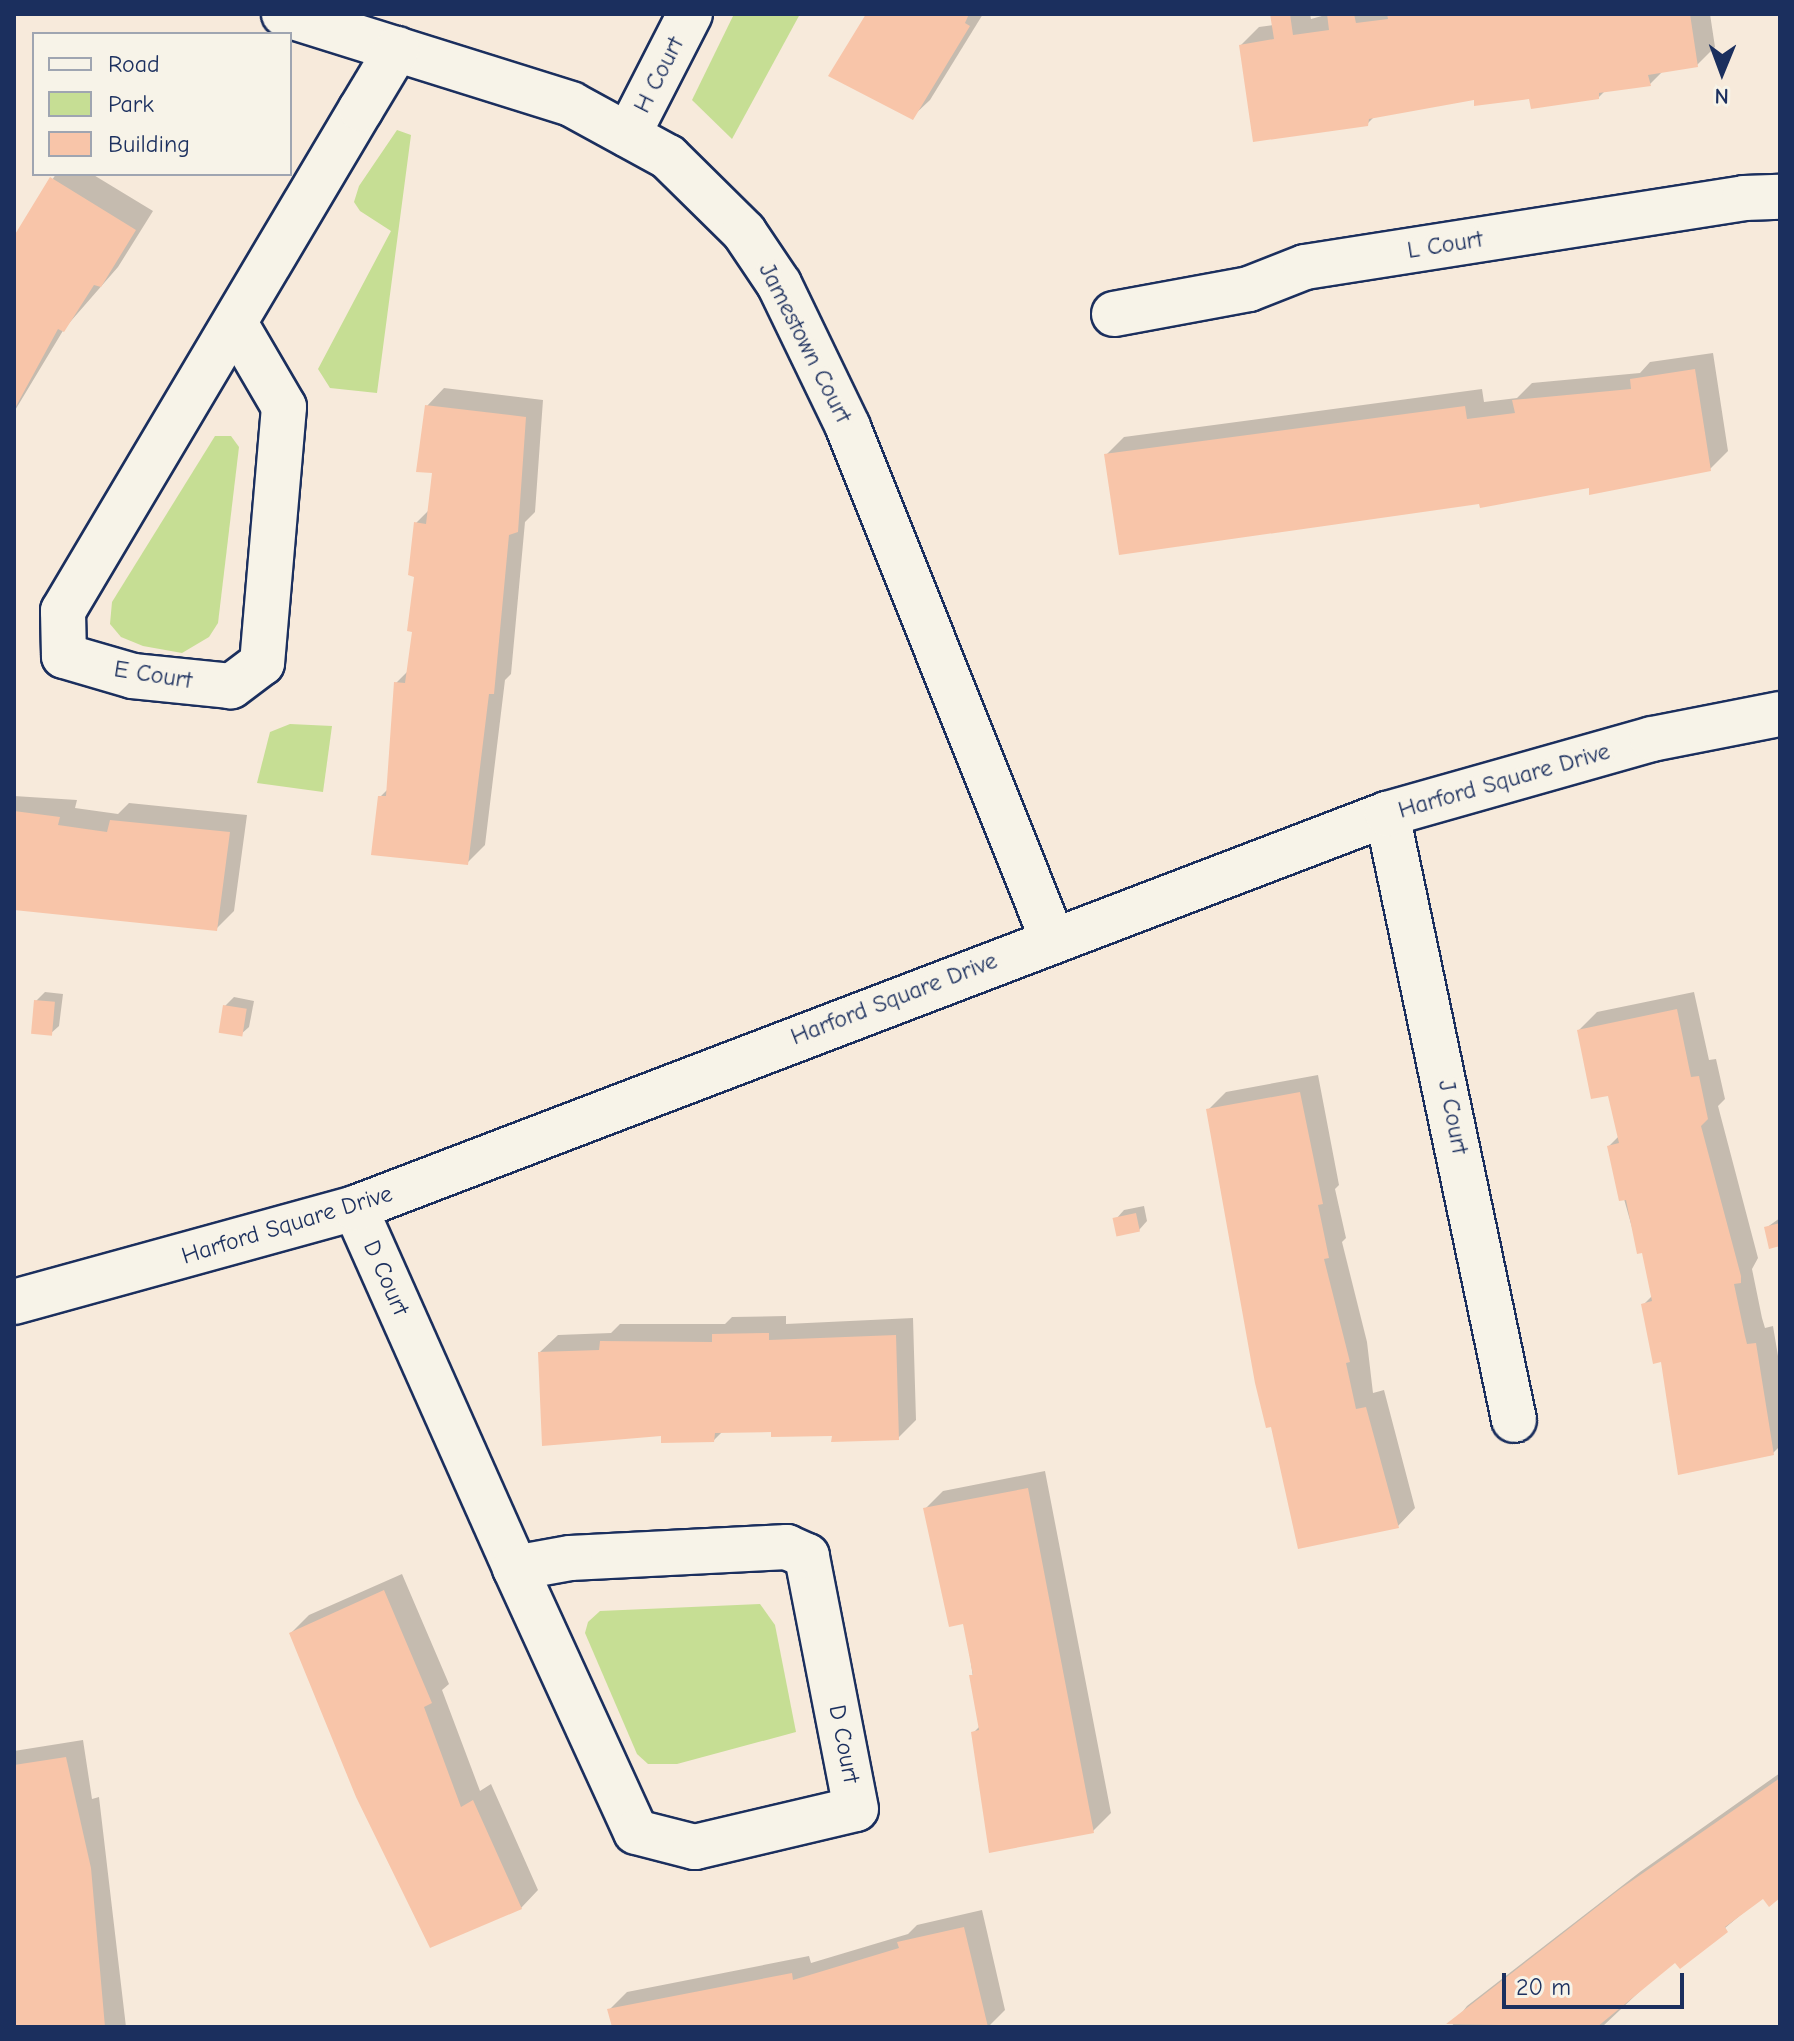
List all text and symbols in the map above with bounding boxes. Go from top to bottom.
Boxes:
legend [32,32,292,176]
street label: H Court [628,32,690,118]
north arrow [1682,32,1762,112]
text: Road [108,50,160,78]
text: N [1714,83,1729,109]
text: Park [108,90,154,118]
text: Building [108,130,190,158]
street label: L Court [1405,225,1485,265]
street label: Jamestown Court [752,258,858,428]
street label: E Court [112,655,194,695]
street label: Harford Square Drive [1395,737,1613,825]
street label: Harford Square Drive [787,946,1001,1052]
street label: J Court [1432,1077,1474,1157]
street label: Harford Square Drive [178,1179,396,1271]
street label: D Court [357,1236,415,1320]
street label: D Court [822,1702,866,1786]
scale bar [1506,1957,1688,2007]
text: 20 m [1516,1973,1571,2001]

